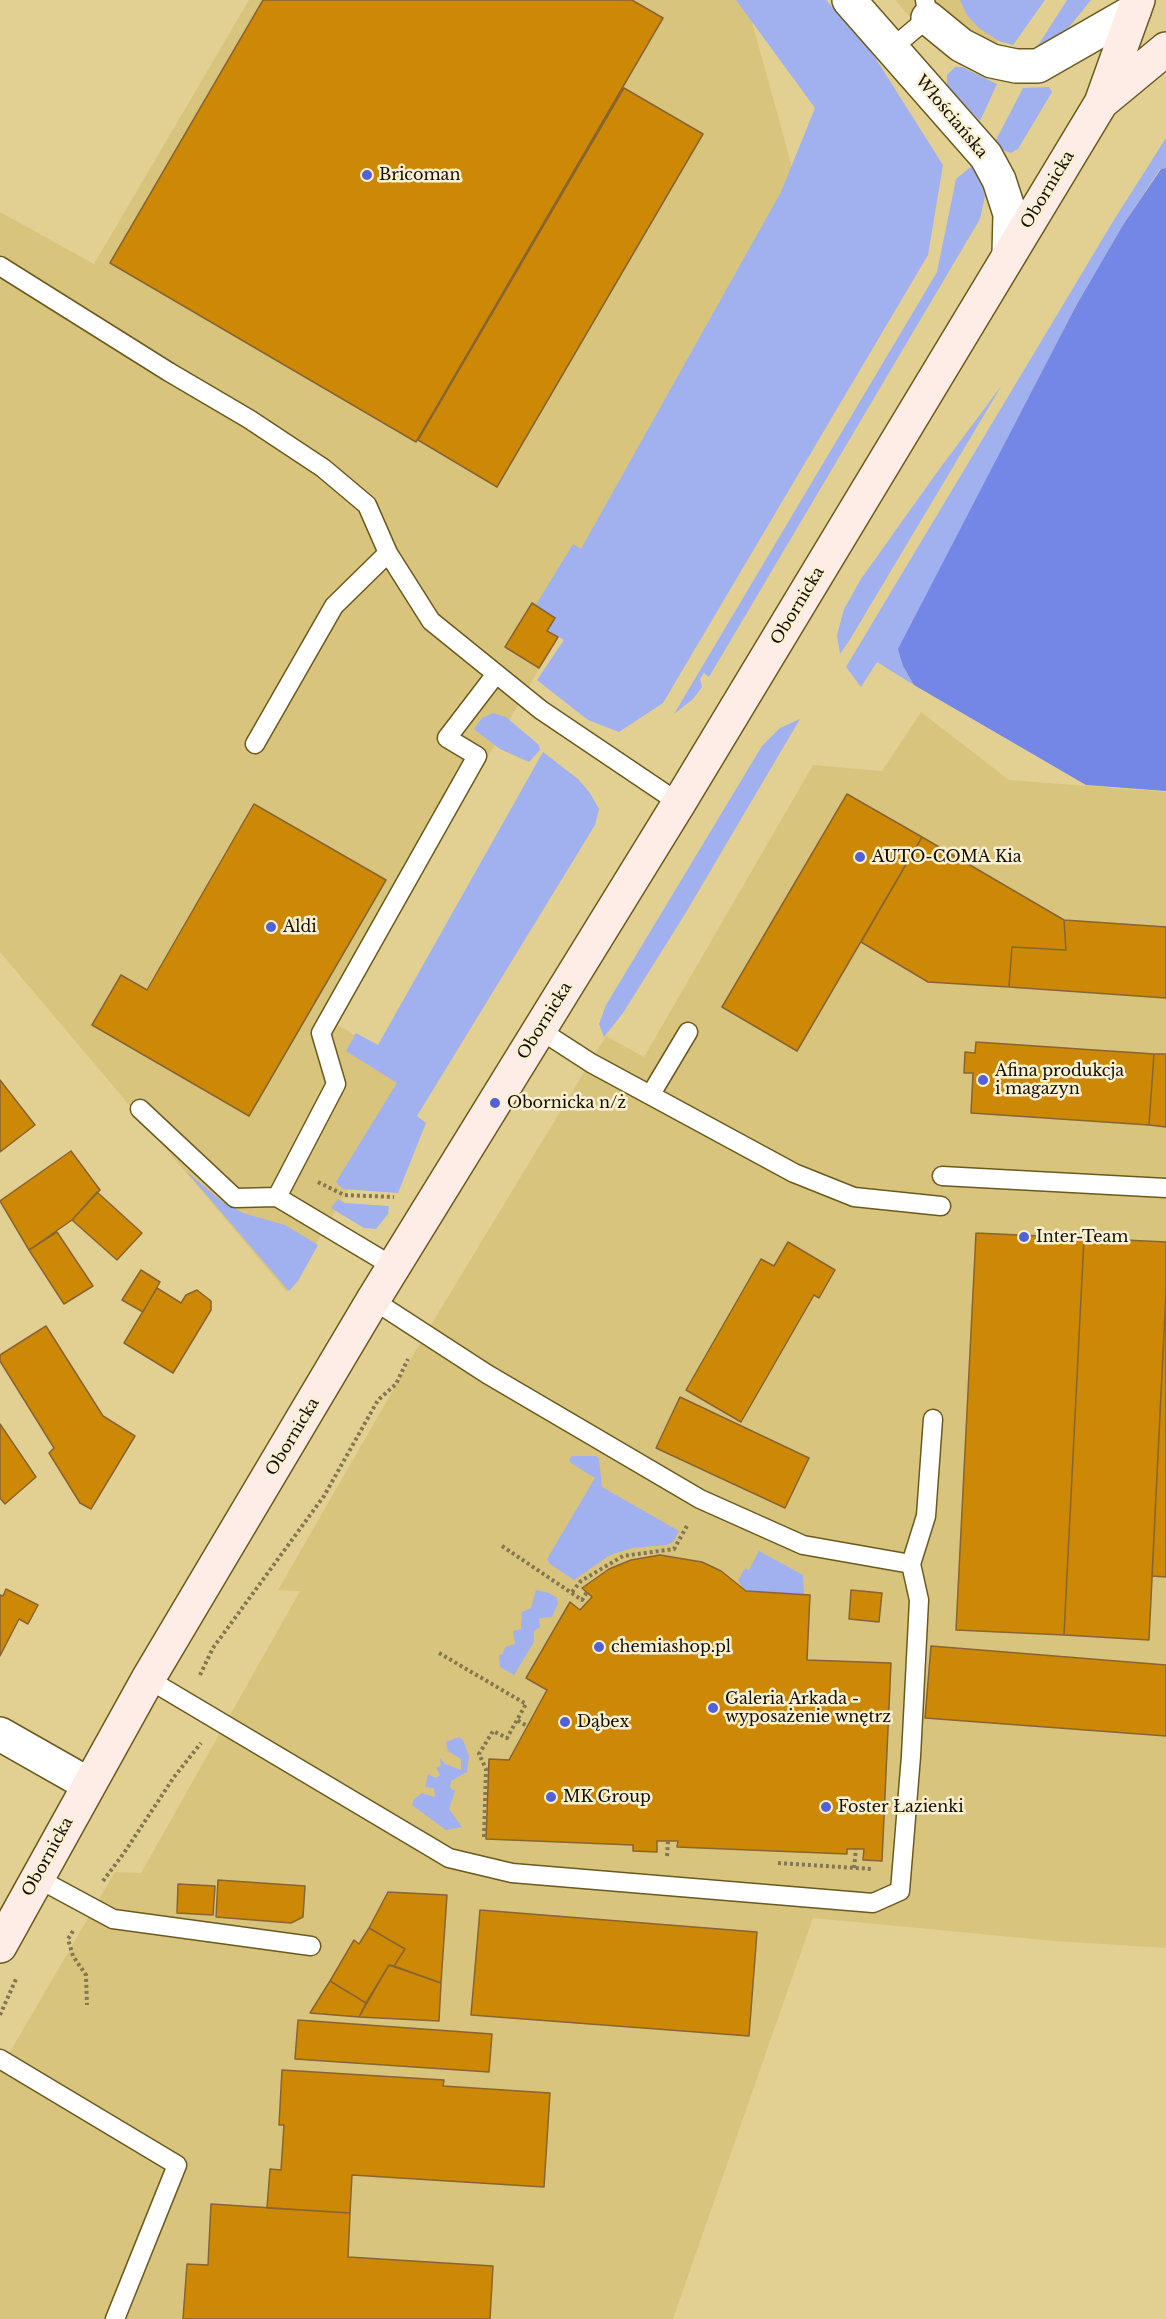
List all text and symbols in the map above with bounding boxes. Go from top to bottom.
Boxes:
street label: Włościańska [911,72,991,162]
street label: Obornicka [1017,148,1079,232]
place label: Bricoman [379,165,460,185]
marker: Bricoman [360,168,374,182]
street label: Obornicka [767,564,829,648]
place label: AUTO-COMA Kia [872,847,1022,867]
marker: AUTO-COMA Kia [853,850,867,864]
place label: Aldi [283,917,317,937]
marker: Aldi [264,920,278,934]
street label: Obornicka [514,979,576,1063]
place label: Afina produkcja i magazyn [995,1061,1124,1099]
marker: Afina produkcja i magazyn [976,1073,990,1087]
place label: Obornicka n/ż [507,1093,626,1113]
marker: Obornicka n/ż [488,1096,502,1110]
place label: Inter-Team [1036,1227,1128,1247]
marker: Inter-Team [1017,1230,1031,1244]
street label: Obornicka [262,1395,324,1479]
place label: chemiashop.pl [611,1637,731,1657]
marker: chemiashop.pl [592,1640,606,1654]
place label: Galeria Arkada - wyposażenie wnętrz [725,1689,891,1727]
marker: Galeria Arkada - wyposażenie wnętrz [706,1701,720,1715]
place label: Dąbex [577,1712,629,1732]
marker: Dąbex [558,1715,572,1729]
place label: MK Group [563,1787,651,1807]
marker: MK Group [544,1790,558,1804]
place label: Foster Łazienki [838,1797,964,1817]
marker: Foster Łazienki [819,1800,833,1814]
street label: Obornicka [18,1814,78,1900]

